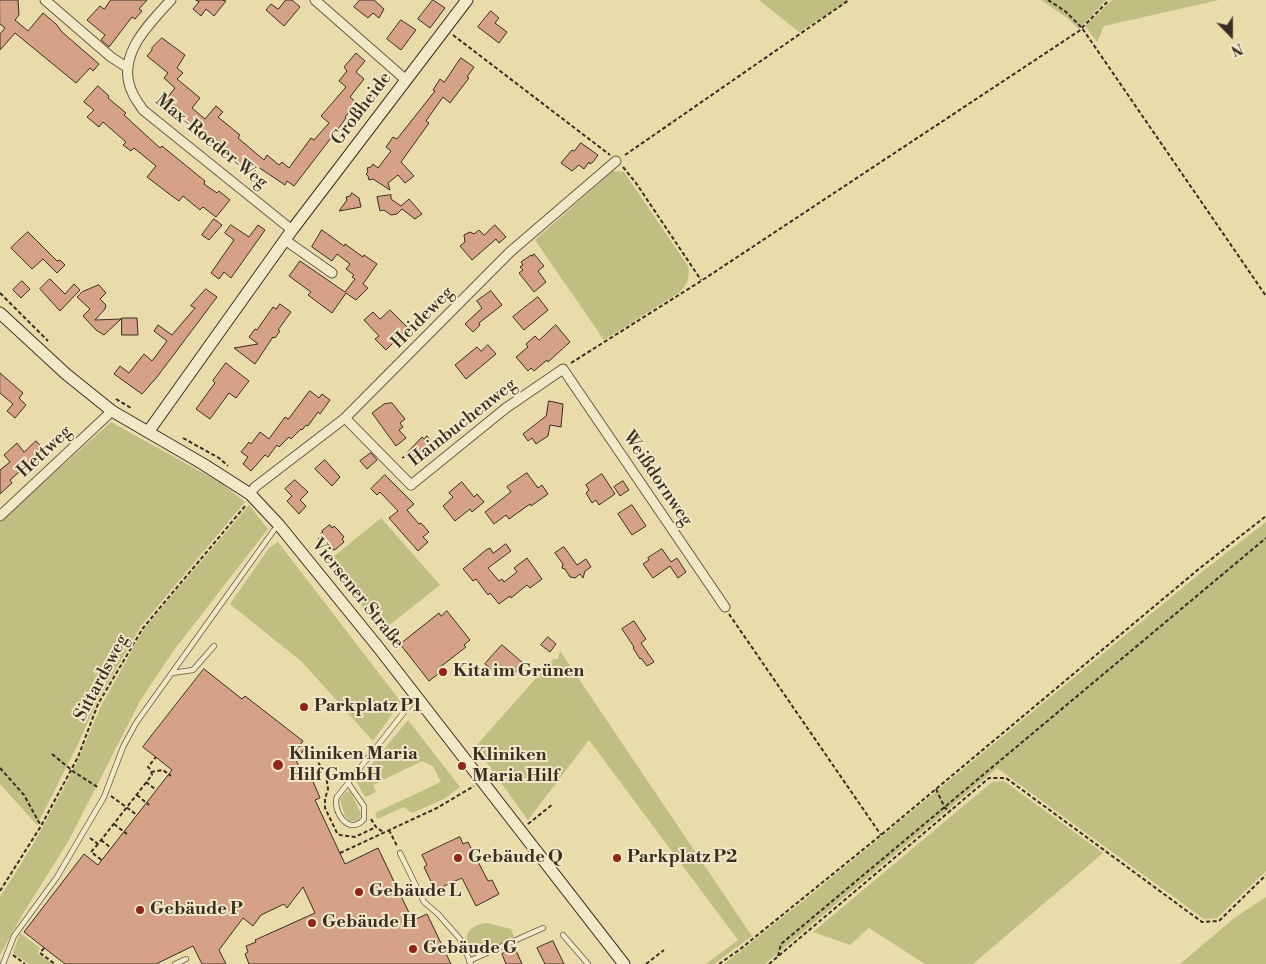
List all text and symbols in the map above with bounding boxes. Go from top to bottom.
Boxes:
north arrow [1206,10,1256,60]
text: N [1228,38,1245,59]
street label: Großheide [327,68,397,150]
street label: Max-Roeder-Weg [150,90,272,194]
street label: Heideweg [387,282,459,354]
street label: Hainbuchenweg [405,374,521,472]
street label: Hettweg [13,421,77,483]
street label: Weißdornweg [617,427,697,531]
street label: Viersener Straße [306,535,408,653]
street label: Sittardsweg [70,631,134,725]
place label: Kita im Grünen [453,661,584,683]
marker: Kita im Grünen [437,666,449,678]
place label: Parkplatz P1 [314,696,422,718]
marker: Parkplatz P1 [298,701,310,713]
place label: Kliniken Maria Hilf GmbH [289,744,418,786]
place label: Kliniken Maria Hilf [472,745,559,788]
marker: Kliniken Maria Hilf GmbH [271,758,285,772]
marker: Kliniken Maria Hilf [456,760,468,772]
place label: Gebäude Q [468,847,563,869]
place label: Parkplatz P2 [627,847,737,869]
marker: Gebäude Q [452,852,464,864]
marker: Parkplatz P2 [611,852,623,864]
place label: Gebäude L [369,881,461,903]
marker: Gebäude L [353,886,365,898]
place label: Gebäude P [150,899,243,921]
marker: Gebäude P [134,904,146,916]
place label: Gebäude H [322,912,417,934]
marker: Gebäude H [306,917,318,929]
place label: Gebäude G [423,938,517,960]
marker: Gebäude G [407,943,419,955]

